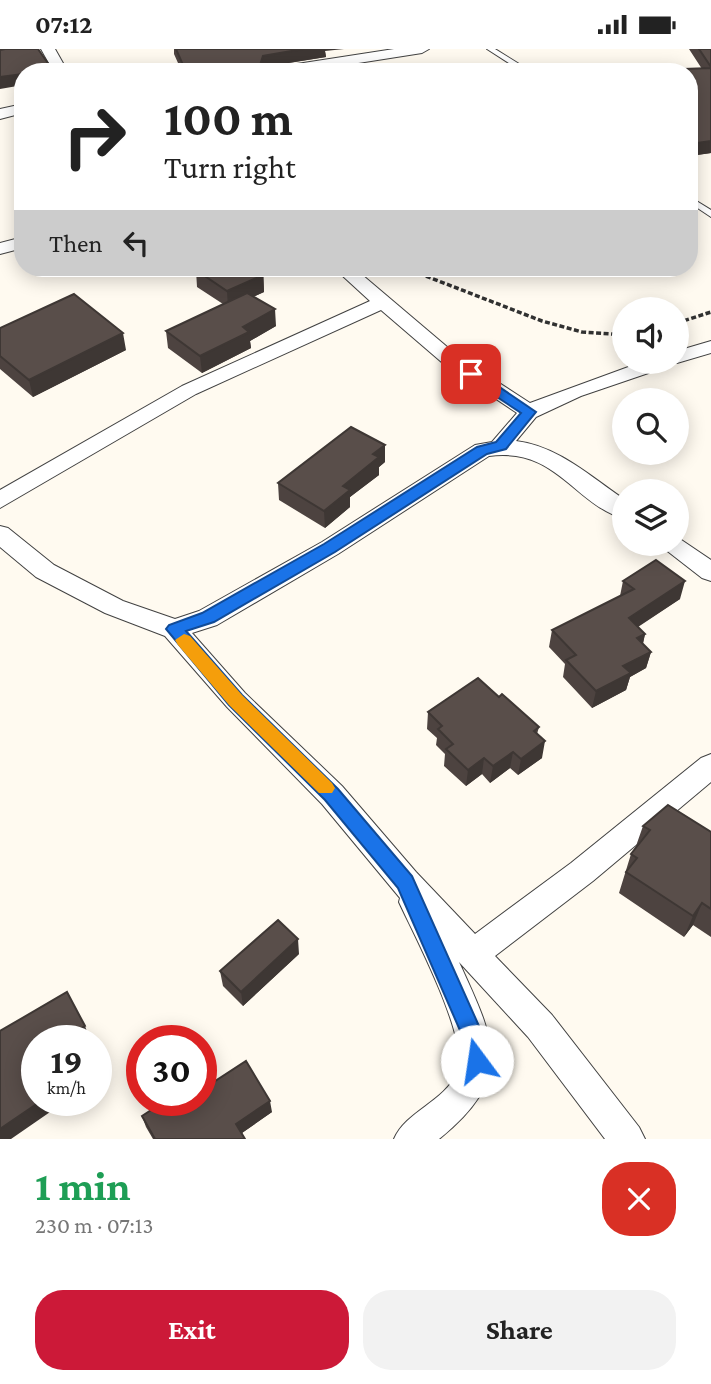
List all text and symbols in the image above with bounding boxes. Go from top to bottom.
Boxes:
text: 07:12 [35,10,92,39]
icon: right [49,91,140,182]
text: 100 m [164,91,293,146]
text: Turn right [164,149,296,185]
icon: left [117,224,155,262]
text: Then [49,229,103,258]
map controls [612,297,689,556]
button: sound [612,297,689,374]
pin [441,344,501,404]
icon: arrive [452,355,490,393]
button: search [612,388,689,465]
button: layers [612,479,689,556]
position arrow [440,1024,514,1098]
speed limit sign: 30 [126,1025,217,1116]
text: 19 [50,1042,83,1081]
text: km/h [47,1078,86,1098]
text: 1 min [35,1162,131,1209]
button: close [602,1162,676,1236]
text: 230 m · 07:13 [35,1212,153,1238]
button: Exit [35,1290,349,1370]
button: Share [363,1290,676,1370]

